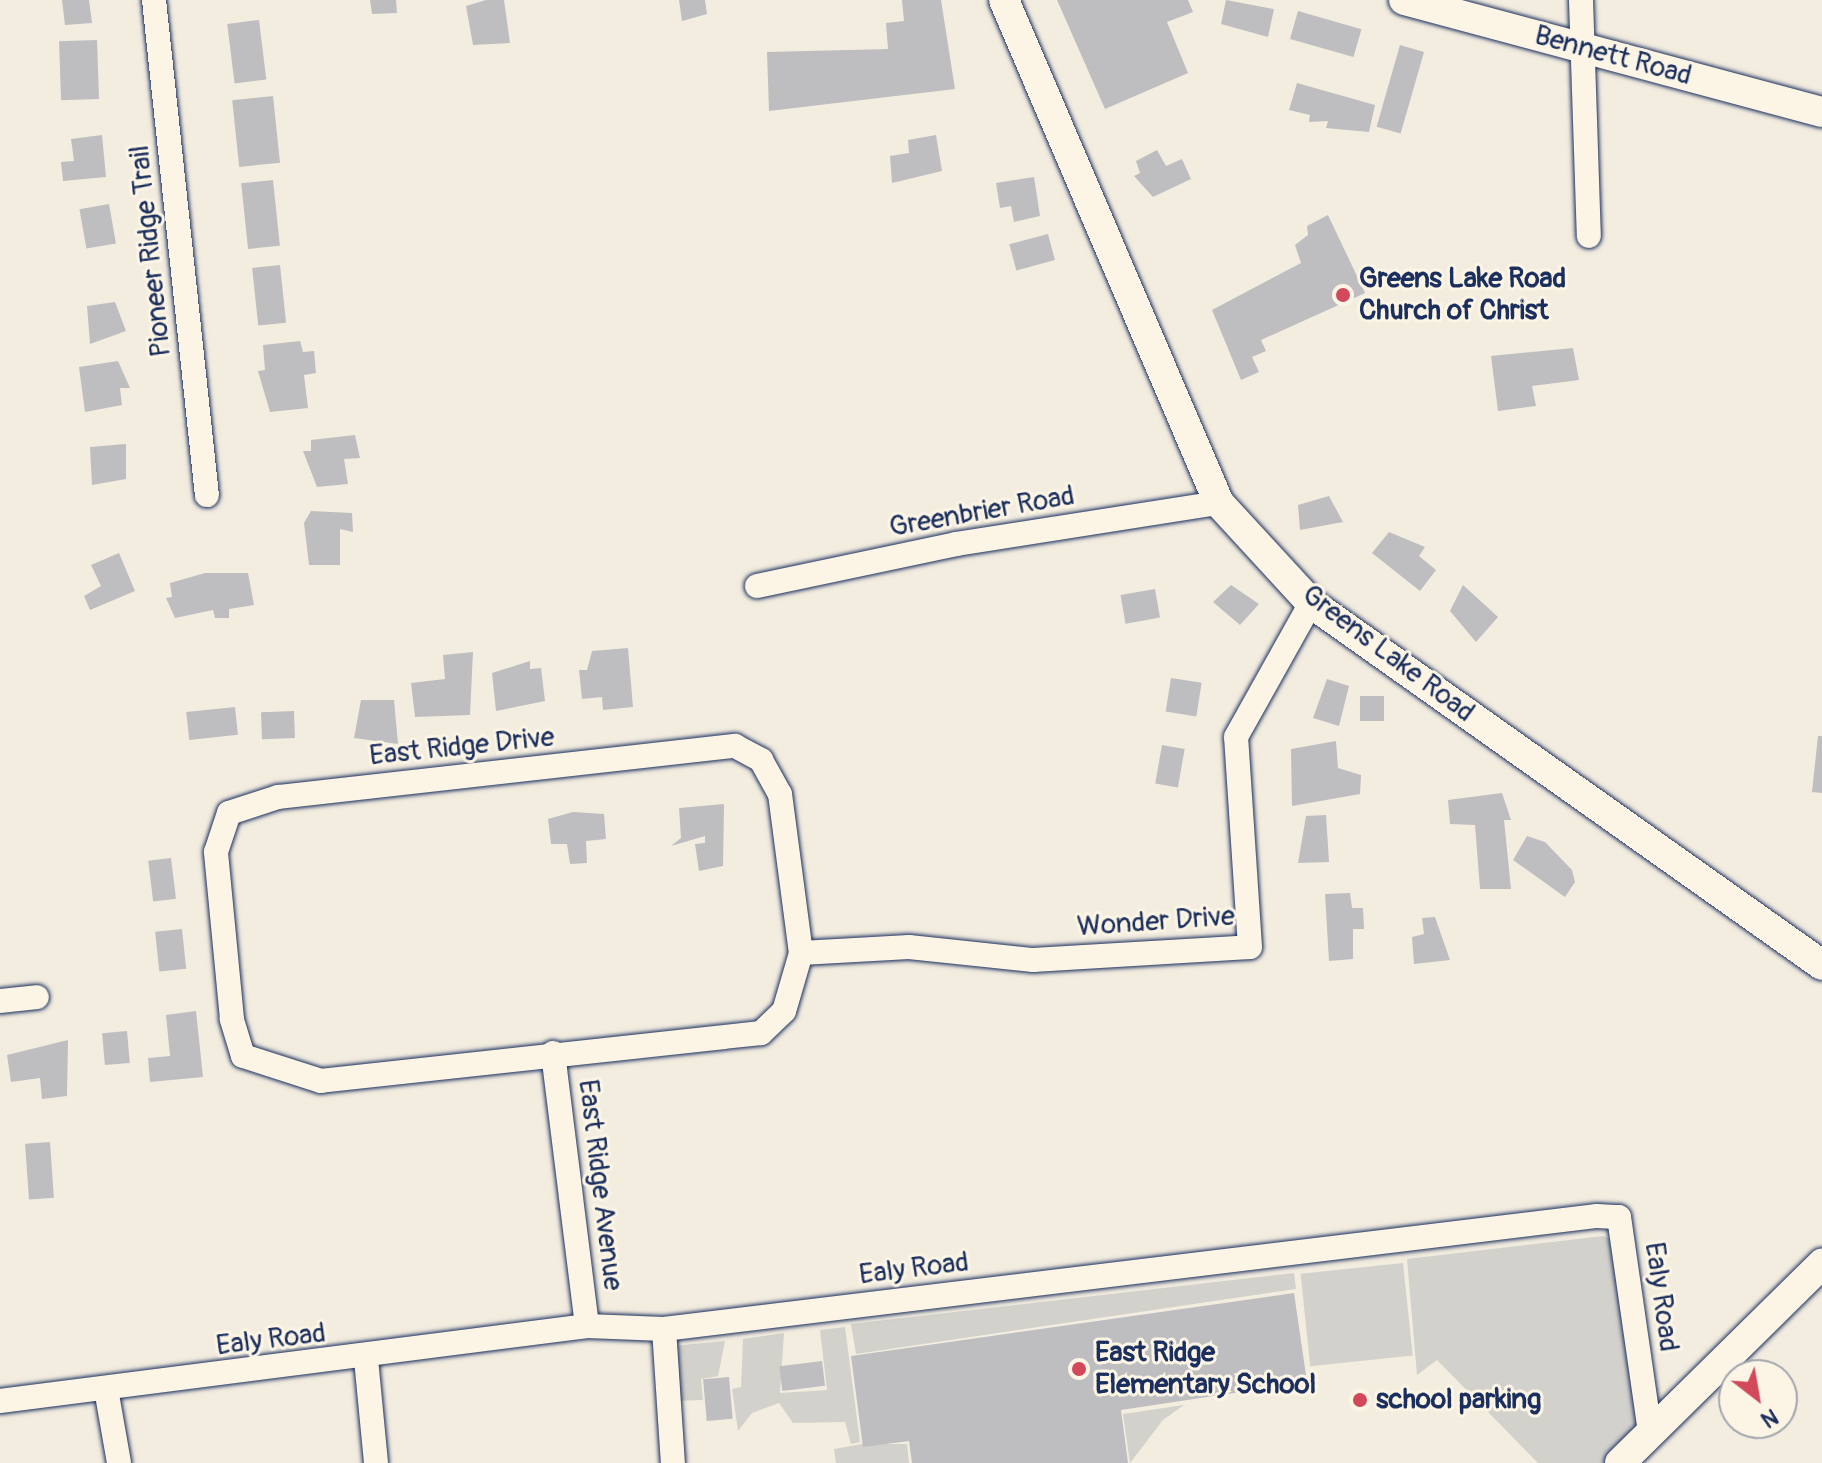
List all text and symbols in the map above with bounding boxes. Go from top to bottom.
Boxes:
street label: Bennett Road [1531,19,1695,93]
street label: Pioneer Ridge Trail [123,143,179,359]
place label: Greens Lake Road Church of Christ [1359,262,1566,328]
marker: Greens Lake Road Church of Christ [1334,286,1352,304]
street label: Greenbrier Road [887,479,1077,545]
street label: Greens Lake Road [1295,578,1481,730]
street label: East Ridge Drive [368,721,556,773]
street label: Wonder Drive [1076,900,1236,944]
street label: East Ridge Avenue [570,1078,630,1292]
street label: Ealy Road [1637,1240,1685,1354]
street label: Ealy Road [857,1246,971,1292]
street label: Ealy Road [214,1317,328,1363]
place label: East Ridge Elementary School [1095,1336,1316,1402]
north arrow [1718,1359,1798,1439]
marker: East Ridge Elementary School [1070,1360,1088,1378]
place label: school parking [1376,1383,1541,1417]
marker: school parking [1351,1391,1369,1409]
text: N [1756,1402,1783,1434]

